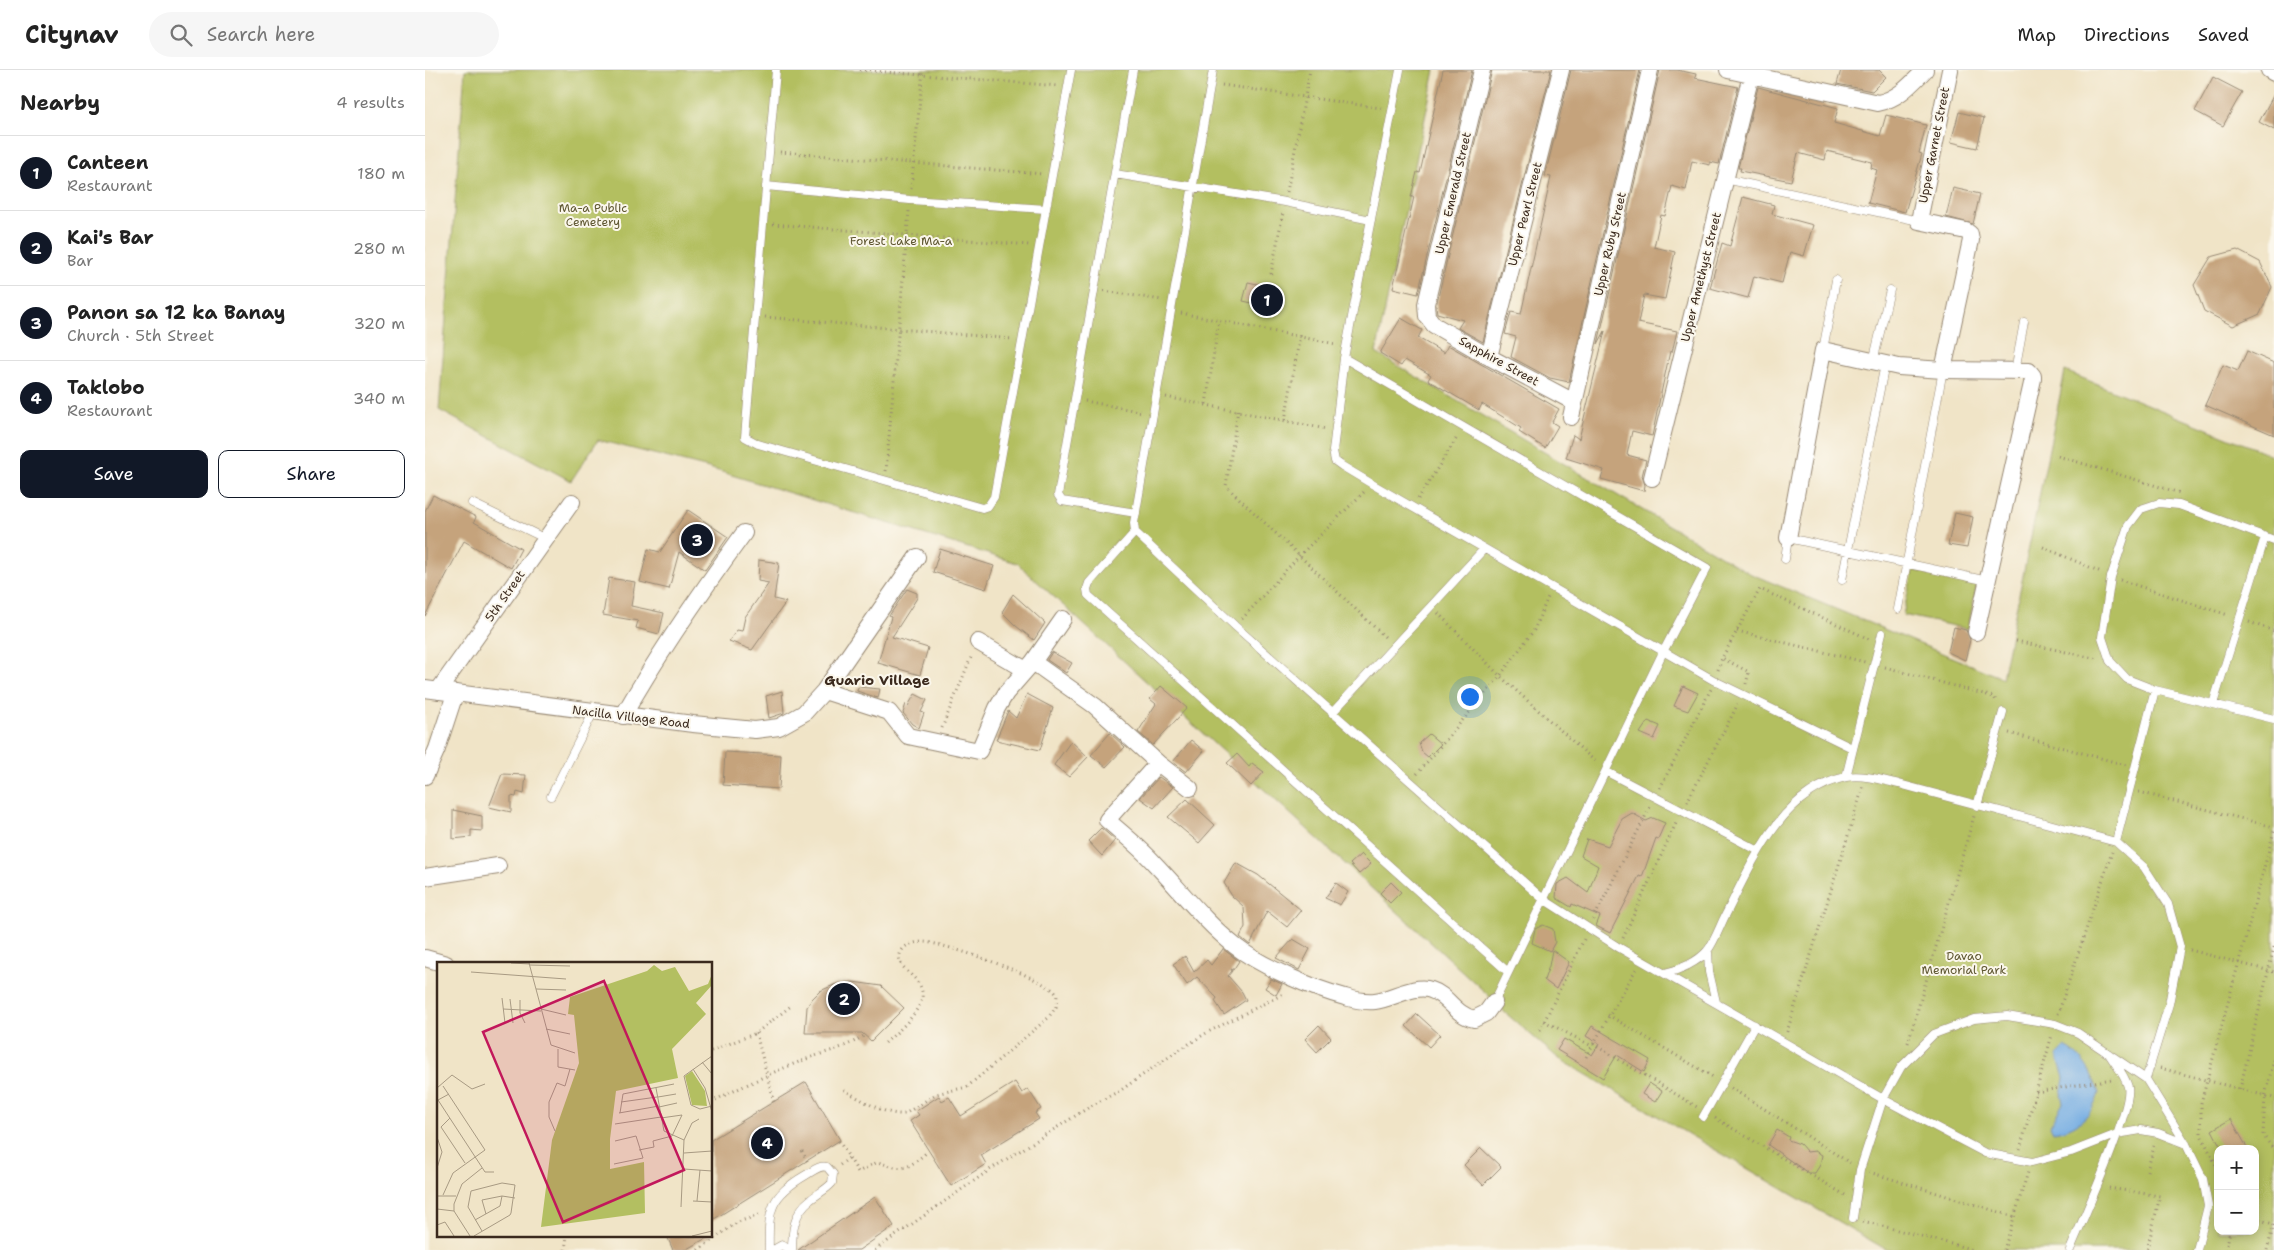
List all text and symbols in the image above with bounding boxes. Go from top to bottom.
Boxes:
search box [149,12,499,57]
text: Citynav [25,19,119,51]
icon: search [167,21,195,49]
text: Search here [207,22,315,47]
text: Map [2018,23,2056,47]
text: Directions [2084,23,2170,47]
text: Saved [2198,23,2249,47]
street label: Upper Garnet Street [1915,86,1953,204]
text: Nearby [20,89,100,117]
text: 4 results [336,92,405,113]
street label: Upper Emerald Street [1431,130,1475,256]
text: Canteen [67,150,148,175]
street label: Upper Pearl Street [1504,160,1546,268]
text: 1 [32,163,40,184]
text: 180 m [357,163,405,184]
text: Restaurant [67,175,153,196]
street label: Upper Ruby Street [1590,190,1630,298]
park label: Ma-a Public Cemetery [559,200,627,230]
street label: Upper Amethyst Street [1677,211,1725,343]
text: Kai's Bar [67,225,154,250]
park label: Forest Lake Ma-a [850,233,953,249]
text: 2 [30,238,42,259]
text: 280 m [353,238,405,259]
text: Bar [67,250,94,271]
pin: 1 [1251,281,1283,319]
text: Panon sa 12 ka Banay [67,300,285,325]
text: 3 [30,313,42,334]
text: 320 m [354,313,405,334]
text: Church · 5th Street [67,325,214,346]
street label: Sapphire Street [1456,332,1542,390]
text: Taklobo [67,375,145,400]
text: 4 [30,388,42,409]
text: 340 m [353,388,405,409]
text: Restaurant [67,400,153,421]
button: Save [20,450,208,498]
button: Share [218,450,405,498]
pin: 3 [681,521,713,559]
street label: 5th Street [481,567,529,625]
district label: Guario Village [824,671,930,689]
your location [1457,684,1483,710]
street label: Nacilla Village Road [571,702,691,732]
park label: Davao Memorial Park [1922,948,2007,978]
inset map [437,962,713,1238]
pin: 2 [828,980,860,1018]
pin: 4 [751,1124,783,1162]
map controls [2214,1145,2259,1235]
button: + [2214,1145,2259,1190]
button: − [2214,1190,2259,1235]

